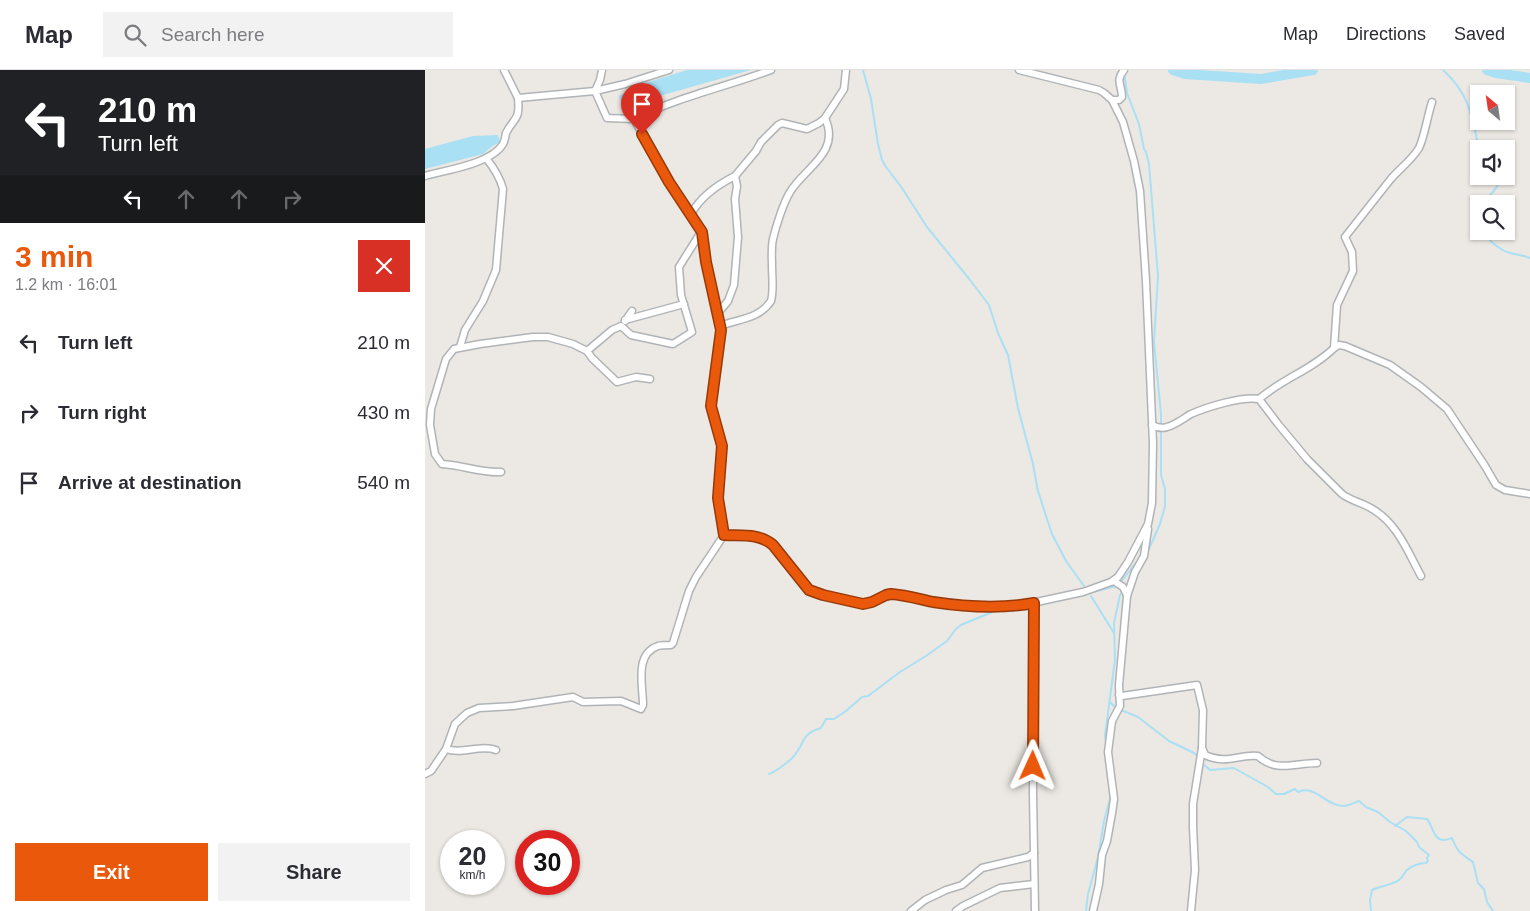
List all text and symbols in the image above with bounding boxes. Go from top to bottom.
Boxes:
search box [103,12,453,57]
text: Map [25,21,73,48]
icon: search [121,21,149,49]
text: Search here [161,24,265,45]
text: Map [1283,24,1318,44]
text: Directions [1346,24,1426,44]
text: Saved [1454,24,1505,44]
pin [621,83,663,134]
north arrow [1470,85,1515,130]
map controls [1470,85,1515,240]
icon: left [15,90,80,155]
text: 210 m [98,90,197,129]
icon: arrive [628,90,656,118]
text: Turn left [98,131,178,156]
button: sound [1470,140,1515,185]
icon: left [119,185,147,213]
icon: ahead [172,185,200,213]
icon: ahead [225,185,253,213]
icon: right [278,185,306,213]
button: search [1470,195,1515,240]
text: 3 min [15,240,93,273]
button: close [358,240,410,292]
text: 1.2 km · 16:01 [15,276,117,293]
icon: left [15,329,43,357]
text: Turn left [58,332,133,353]
text: 210 m [357,332,410,353]
icon: right [15,399,43,427]
text: Turn right [58,402,146,423]
text: 430 m [357,402,410,423]
icon: arrive [15,469,43,497]
text: Arrive at destination [58,472,242,493]
text: 540 m [357,472,410,493]
position arrow [1006,739,1058,791]
speed limit sign: 30 [515,830,580,895]
text: 20 [459,842,486,870]
button: Exit [15,843,208,901]
button: Share [218,843,410,901]
text: km/h [459,868,486,882]

